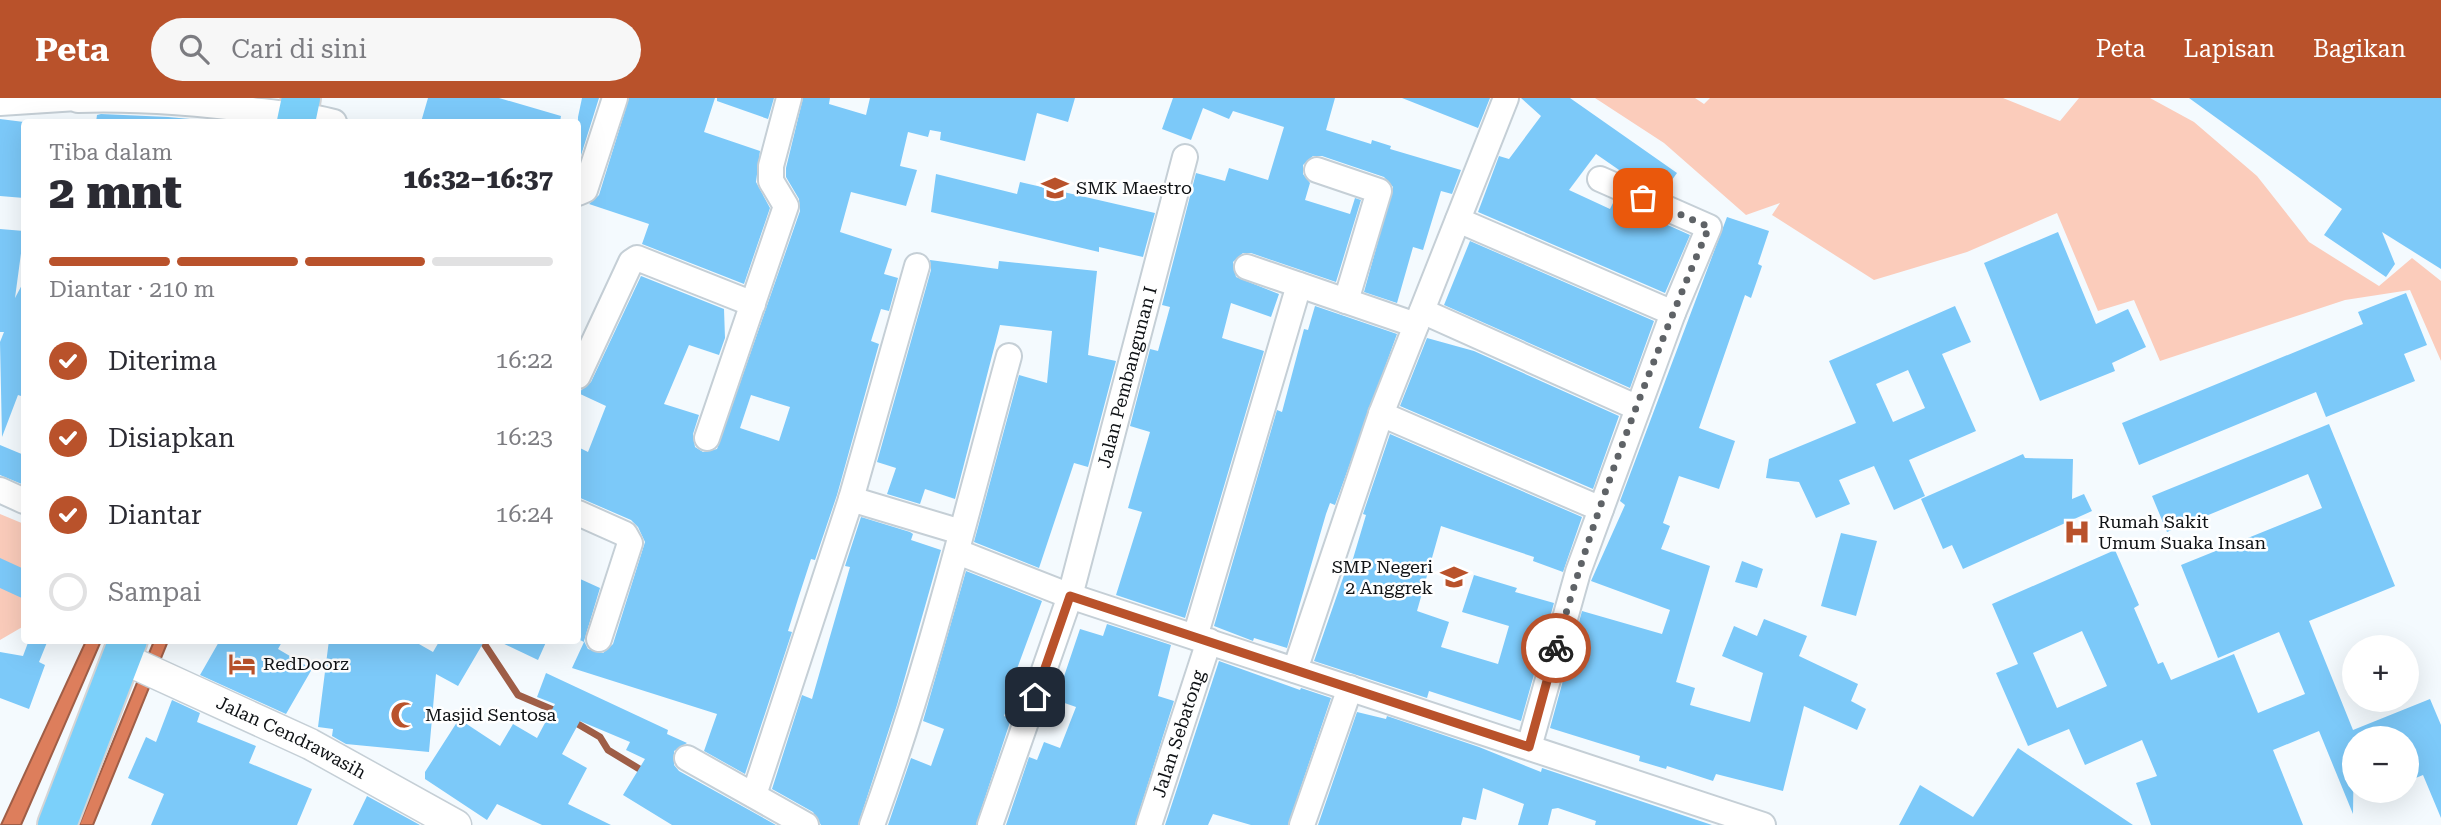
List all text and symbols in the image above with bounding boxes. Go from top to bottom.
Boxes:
search box [151,18,641,81]
text: Peta [35,30,109,69]
icon: search [175,30,213,68]
text: Cari di sini [231,34,367,64]
text: Peta [2096,35,2146,63]
text: Lapisan [2184,35,2275,63]
text: Bagikan [2313,35,2406,63]
text: Tiba dalam [49,139,172,166]
text: 16:32–16:37 [403,164,553,194]
text: 2 mnt [49,165,182,219]
pin [1613,168,1673,228]
school or university icon: SMK Maestro [1040,173,1070,203]
place label: SMK Maestro [1076,177,1192,198]
icon: bag [1624,179,1662,217]
text: Diantar · 210 m [49,276,215,303]
street label: Jalan Pembangunan I [1093,284,1161,470]
icon: check [49,342,87,380]
text: Diterima [108,346,217,376]
text: 16:22 [496,347,553,374]
icon: check [49,419,87,457]
text: Disiapkan [108,423,235,453]
text: 16:23 [496,424,553,451]
icon: check [49,496,87,534]
text: Diantar [108,500,202,530]
text: 16:24 [496,501,553,528]
place label: Rumah Sakit Umum Suaka Insan [2098,511,2266,553]
hospital icon: Rumah Sakit Umum Suaka Insan [2062,517,2092,547]
place label: SMP Negeri 2 Anggrek [1332,556,1433,598]
school or university icon: SMP Negeri 2 Anggrek [1439,562,1469,592]
text: Sampai [108,577,201,607]
courier [1521,613,1591,683]
icon: bike [1537,629,1575,667]
map controls [2342,635,2419,803]
button: + [2342,635,2419,712]
hotel icon: RedDoorz [227,649,257,679]
place label: RedDoorz [263,653,349,674]
pin [1005,667,1065,727]
street label: Jalan Sebatong [1148,667,1209,800]
icon: home [1016,678,1054,716]
street label: Jalan Cendrawasih [213,692,370,783]
mosque icon: Masjid Sentosa [389,700,419,730]
place label: Masjid Sentosa [425,704,556,725]
button: − [2342,726,2419,803]

